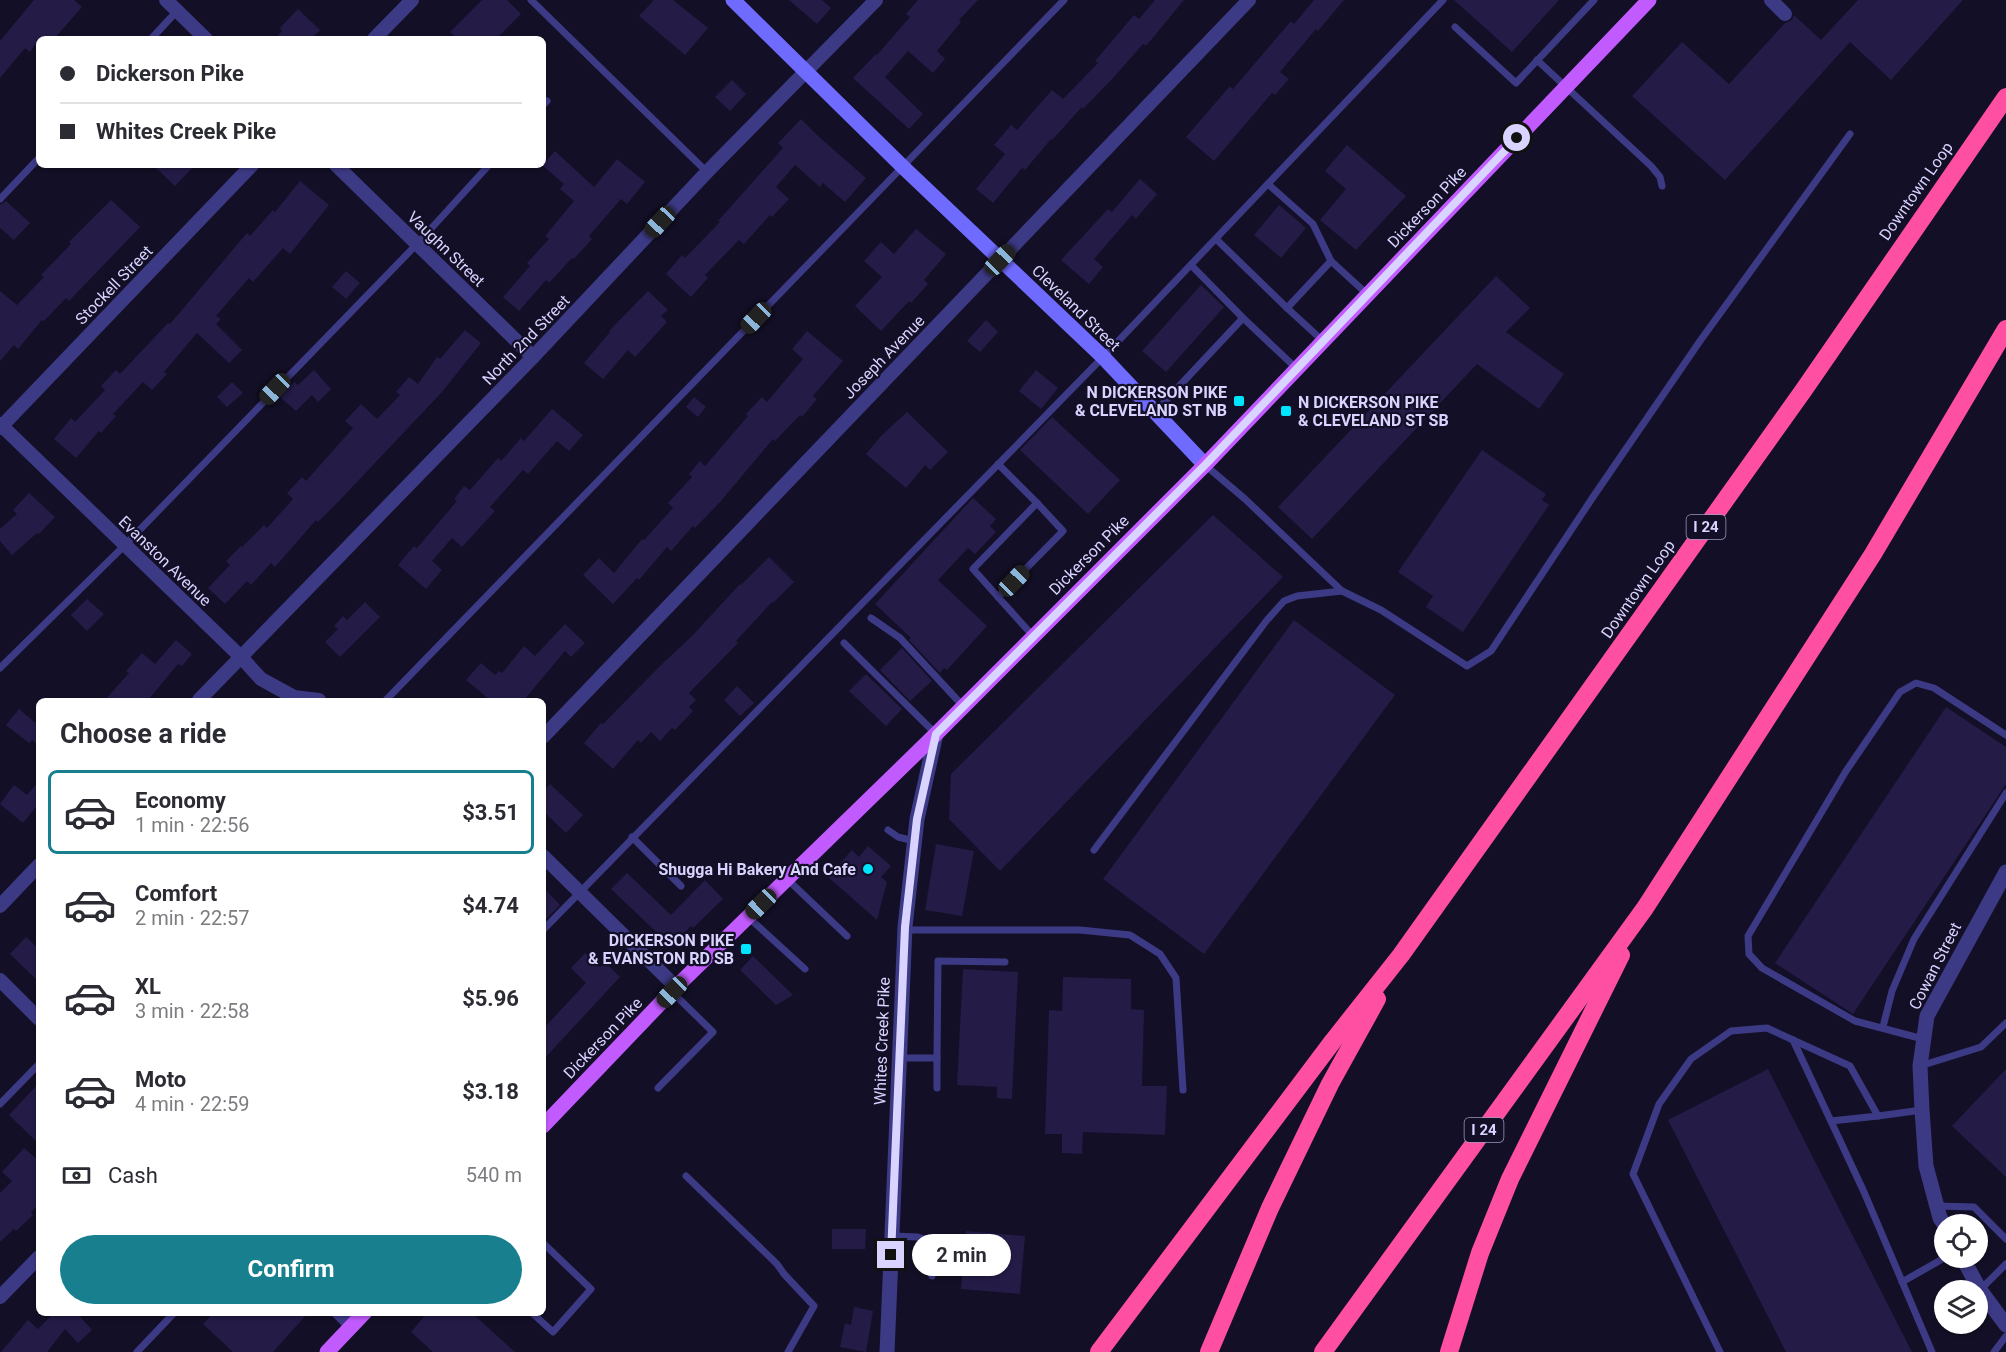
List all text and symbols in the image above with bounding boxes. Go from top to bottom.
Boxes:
text: Dickerson Pike [96,61,244,86]
text: Whites Creek Pike [96,119,276,144]
route start [1503,124,1530,151]
street label: Downtown Loop [1875,138,1957,244]
street label: Dickerson Pike [1384,163,1470,251]
car [641,203,679,241]
street label: Vaughn Street [403,207,489,291]
car [981,241,1019,279]
street label: Stockell Street [72,242,156,328]
street label: Cleveland Street [1028,261,1124,355]
street label: North 2nd Street [478,291,574,389]
car [737,299,775,337]
street label: Joseph Avenue [839,311,929,403]
car [256,370,294,408]
place label: N DICKERSON PIKE & CLEVELAND ST NB [1075,383,1227,420]
place label: N DICKERSON PIKE & CLEVELAND ST SB [1298,393,1449,430]
marker: N DICKERSON PIKE & CLEVELAND ST NB [1232,394,1246,408]
marker: N DICKERSON PIKE & CLEVELAND ST SB [1279,404,1293,418]
street label: Dickerson Pike [1045,511,1133,599]
street label: Evanston Avenue [115,512,215,610]
road number: I 24 [1686,515,1726,539]
street label: Downtown Loop [1597,536,1679,642]
car [995,562,1033,600]
text: Choose a ride [60,718,226,750]
icon: car [63,785,117,839]
text: Economy [135,788,226,813]
text: $3.51 [462,800,519,825]
text: 1 min · 22:56 [135,813,250,837]
place label: Shugga Hi Bakery And Cafe [658,860,856,879]
marker: Shugga Hi Bakery And Cafe [861,862,875,876]
icon: car [63,878,117,932]
text: Comfort [135,881,217,906]
car [742,885,780,923]
text: $4.74 [462,893,519,918]
text: 2 min · 22:57 [135,906,250,930]
street label: Cowan Street [1905,919,1965,1013]
place label: DICKERSON PIKE & EVANSTON RD SB [588,931,734,968]
marker: DICKERSON PIKE & EVANSTON RD SB [739,942,753,956]
icon: car [63,971,117,1025]
car [653,973,691,1011]
text: XL [135,974,161,999]
street label: Whites Creek Pike [870,977,894,1105]
text: $5.96 [462,986,519,1011]
street label: Dickerson Pike [560,994,646,1082]
text: 3 min · 22:58 [135,999,250,1023]
icon: car [63,1064,117,1118]
text: Moto [135,1067,186,1092]
text: $3.18 [462,1079,519,1104]
text: 4 min · 22:59 [135,1092,250,1116]
road number: I 24 [1464,1118,1504,1142]
icon: cash [60,1159,93,1192]
text: Cash [108,1163,158,1188]
text: 540 m [466,1163,522,1187]
map controls [1934,1214,1988,1334]
button: locate [1934,1214,1988,1268]
callout: 2 min [912,1234,1011,1276]
button: Confirm [60,1235,522,1304]
route end [877,1241,904,1268]
text: 2 min [936,1243,987,1267]
button: layers [1934,1280,1988,1334]

